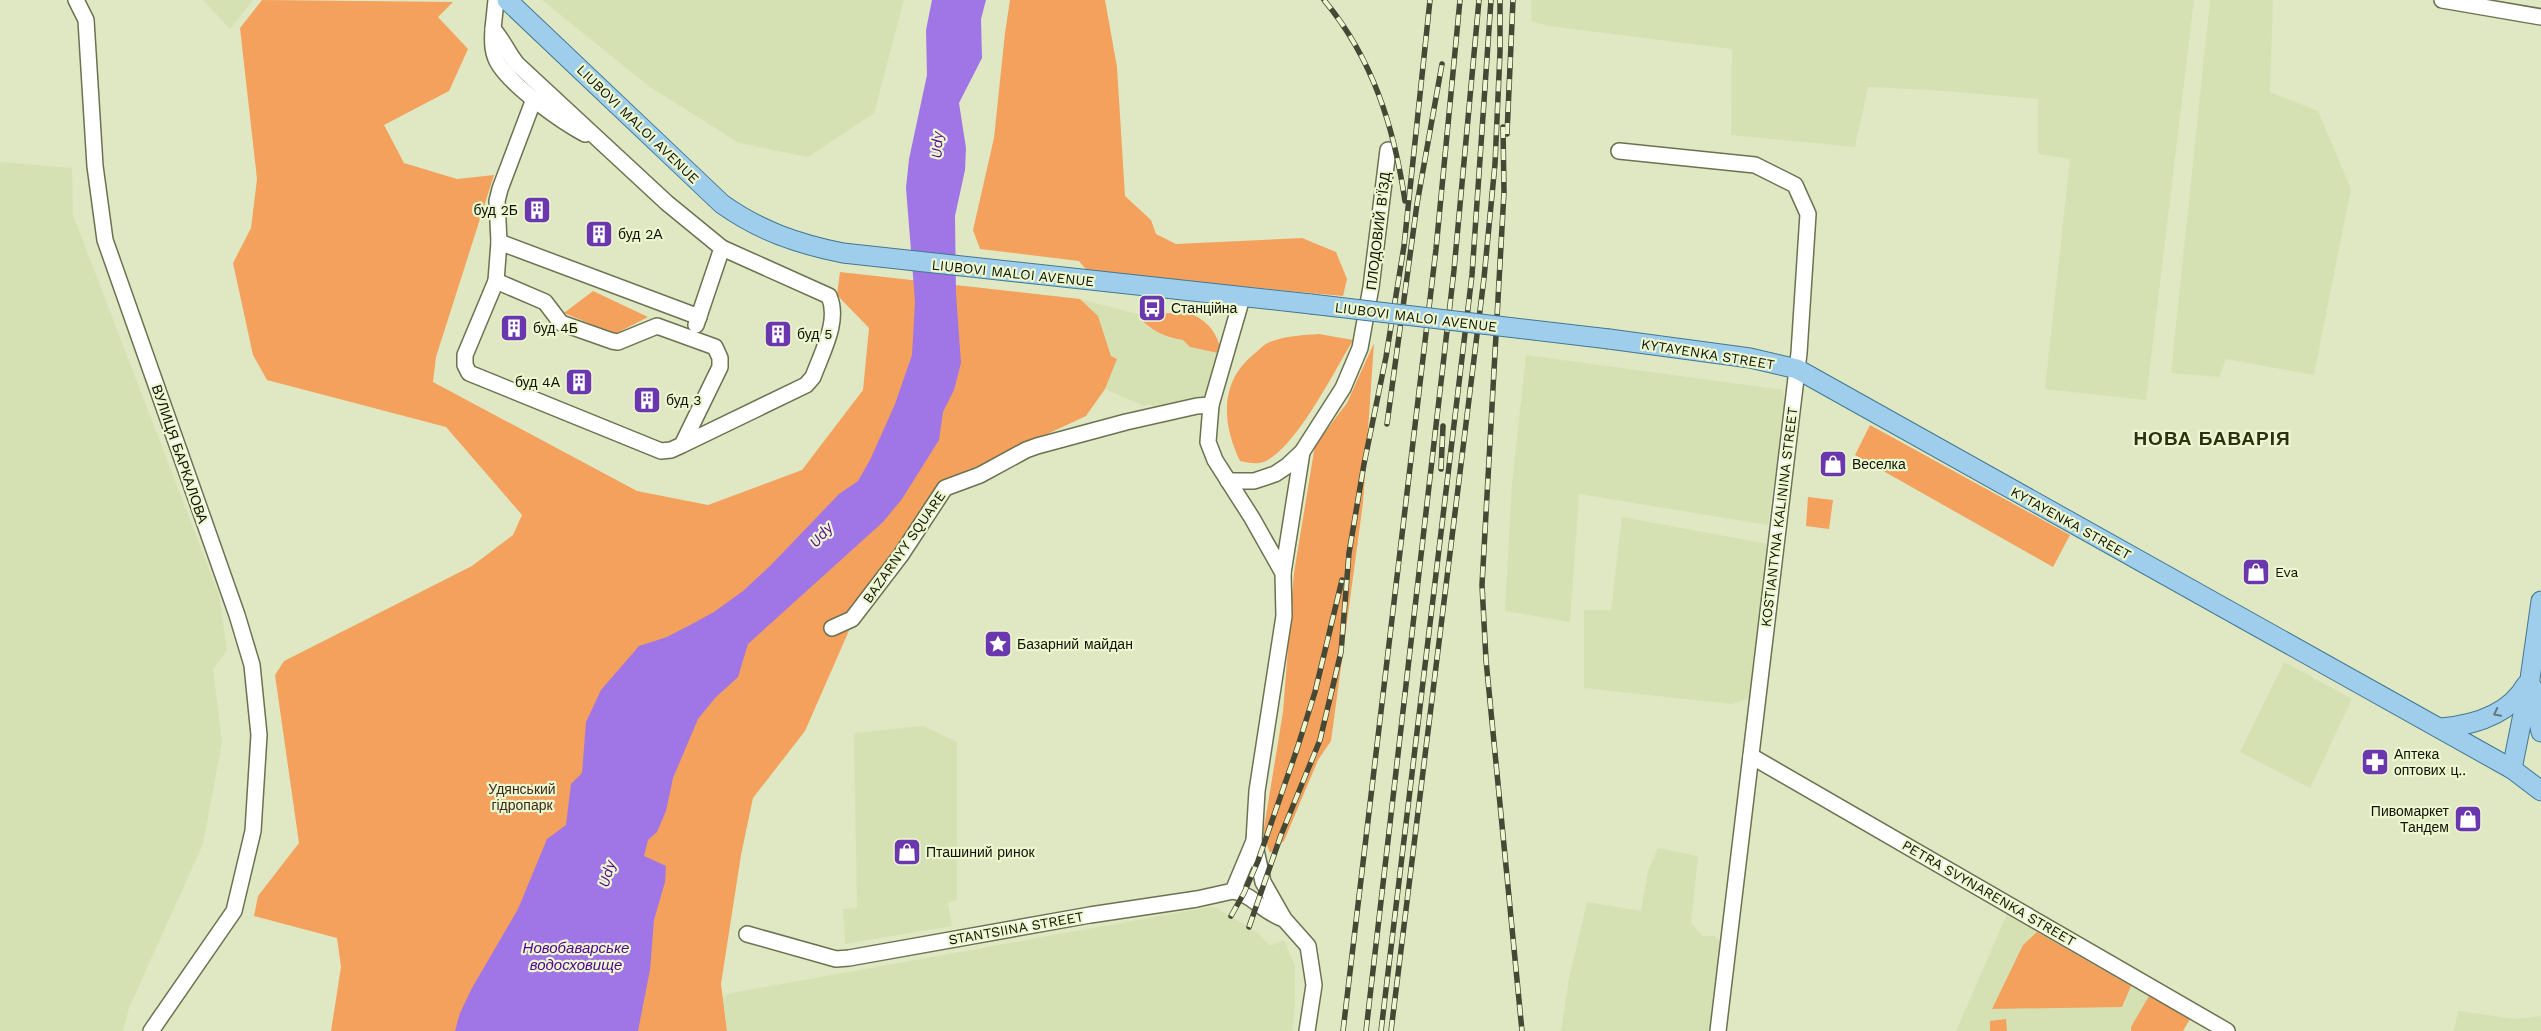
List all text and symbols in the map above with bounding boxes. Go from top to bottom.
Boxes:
street label: LIUBOVI MALOI AVENUE [574,61,702,187]
water label: Udy [928,130,947,159]
street label: ПЛОДОВИЙ В'ЇЗД [1362,170,1393,291]
building icon: буд 2Б [522,195,552,225]
place label: буд 2Б [473,202,518,218]
building icon: буд 2А [584,219,614,249]
place label: буд 2А [618,226,663,242]
street label: LIUBOVI MALOI AVENUE [931,257,1095,290]
bus stop icon: Станційна [1137,293,1167,323]
street label: LIUBOVI MALOI AVENUE [1334,299,1498,335]
place label: Станційна [1171,300,1238,316]
building icon: буд 4Б [499,313,529,343]
building icon: буд 5 [763,319,793,349]
place label: буд 4Б [533,320,578,336]
place label: буд 5 [797,326,832,342]
street label: KYTAYENKA STREET [1640,336,1776,373]
building icon: буд 4А [564,367,594,397]
place label: буд 4А [515,374,561,390]
street label: ВУЛИЦЯ БАРКАЛОВА [149,383,211,526]
building icon: буд 3 [632,385,662,415]
place label: буд 3 [666,392,701,408]
street label: KOSTIANTYNA KALININA STREET [1758,406,1801,628]
district label: НОВА БАВАРІЯ [2133,427,2291,450]
shop icon: Веселка [1818,449,1848,479]
place label: Веселка [1852,456,1906,472]
street label: KYTAYENKA STREET [2008,483,2134,563]
street label: BAZARNYY SQUARE [859,488,949,606]
water label: Udy [805,518,838,551]
shop icon: Eva [2241,557,2271,587]
place label: Eva [2275,564,2299,580]
place icon: Базарний майдан [983,629,1013,659]
place label: Базарний майдан [1017,636,1133,652]
one-way arrow [2493,707,2502,717]
place label: Аптека оптових ц‥ [2394,746,2466,778]
pharmacy icon: Аптека оптових ц‥ [2360,747,2390,777]
park label: Удянський гідропарк [488,781,556,813]
place label: Пивомаркет Тандем [2371,803,2450,835]
shop icon: Пивомаркет Тандем [2453,804,2483,834]
shop icon: Пташиний ринок [892,837,922,867]
street label: PETRA SVYNARENKA STREET [1899,837,2079,950]
place label: Пташиний ринок [926,844,1035,860]
water label: Udy [595,857,620,889]
street label: STANTSIINA STREET [947,908,1085,948]
water label: Новобаварське водосховище [523,939,629,974]

